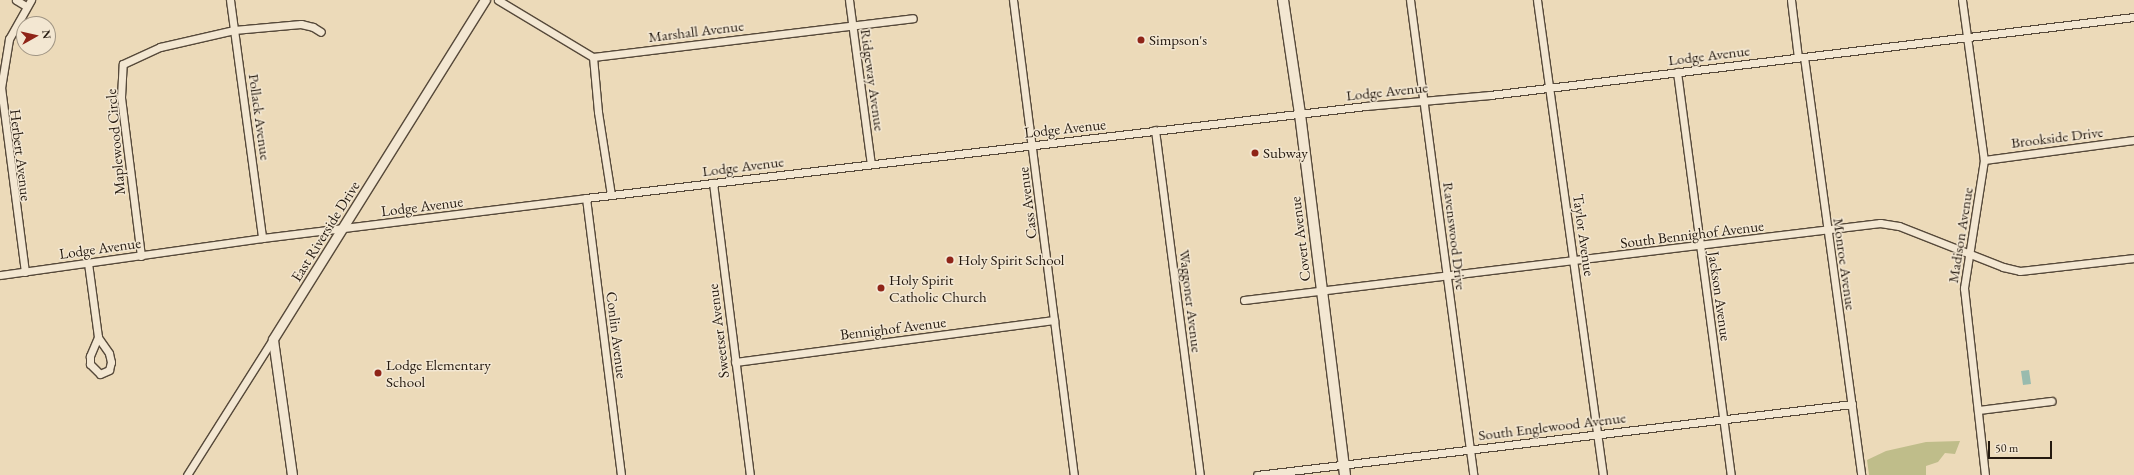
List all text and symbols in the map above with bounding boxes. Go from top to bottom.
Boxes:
north arrow [16,16,56,56]
street label: Marshall Avenue [647,16,745,46]
street label: Ridgeway Avenue [857,28,889,132]
text: N [39,29,54,40]
place label: Simpson's [1149,31,1207,49]
marker: Simpson's [1136,35,1146,45]
street label: Lodge Avenue [1667,41,1751,69]
street label: Pollack Avenue [245,73,275,161]
street label: Lodge Avenue [1345,78,1429,104]
street label: Maplewood Circle [101,88,129,196]
street label: Herbert Avenue [6,108,36,202]
street label: Lodge Avenue [1023,115,1107,141]
street label: Brookside Drive [2010,122,2104,152]
place label: Subway [1263,144,1308,162]
marker: Subway [1250,148,1260,158]
street label: Lodge Avenue [701,152,785,180]
street label: Cass Avenue [1014,166,1040,240]
street label: East Riverside Drive [287,177,363,285]
street label: Ravenswood Drive [1439,181,1471,291]
street label: Madison Avenue [1944,186,1976,284]
street label: Lodge Avenue [380,192,464,220]
street label: Taylor Avenue [1569,193,1599,277]
street label: Covert Avenue [1286,195,1314,283]
street label: South Bennighof Avenue [1619,216,1765,252]
street label: Monroe Avenue [1830,217,1860,311]
street label: Lodge Avenue [58,233,142,263]
street label: Waggoner Avenue [1176,249,1206,353]
street label: Jackson Avenue [1705,250,1735,342]
place label: Holy Spirit School [958,251,1064,269]
marker: Holy Spirit School [945,255,955,265]
place label: Holy Spirit Catholic Church [889,270,987,305]
street label: Sweetser Avenue [703,283,733,379]
marker: Holy Spirit Catholic Church [876,283,886,293]
street label: Conlin Avenue [603,291,631,379]
street label: Bennighof Avenue [839,313,947,343]
place label: Lodge Elementary School [386,355,491,390]
marker: Lodge Elementary School [373,368,383,378]
street label: South Englewood Avenue [1477,408,1627,444]
scale bar [1990,433,2054,459]
text: 50 m [1995,440,2018,456]

